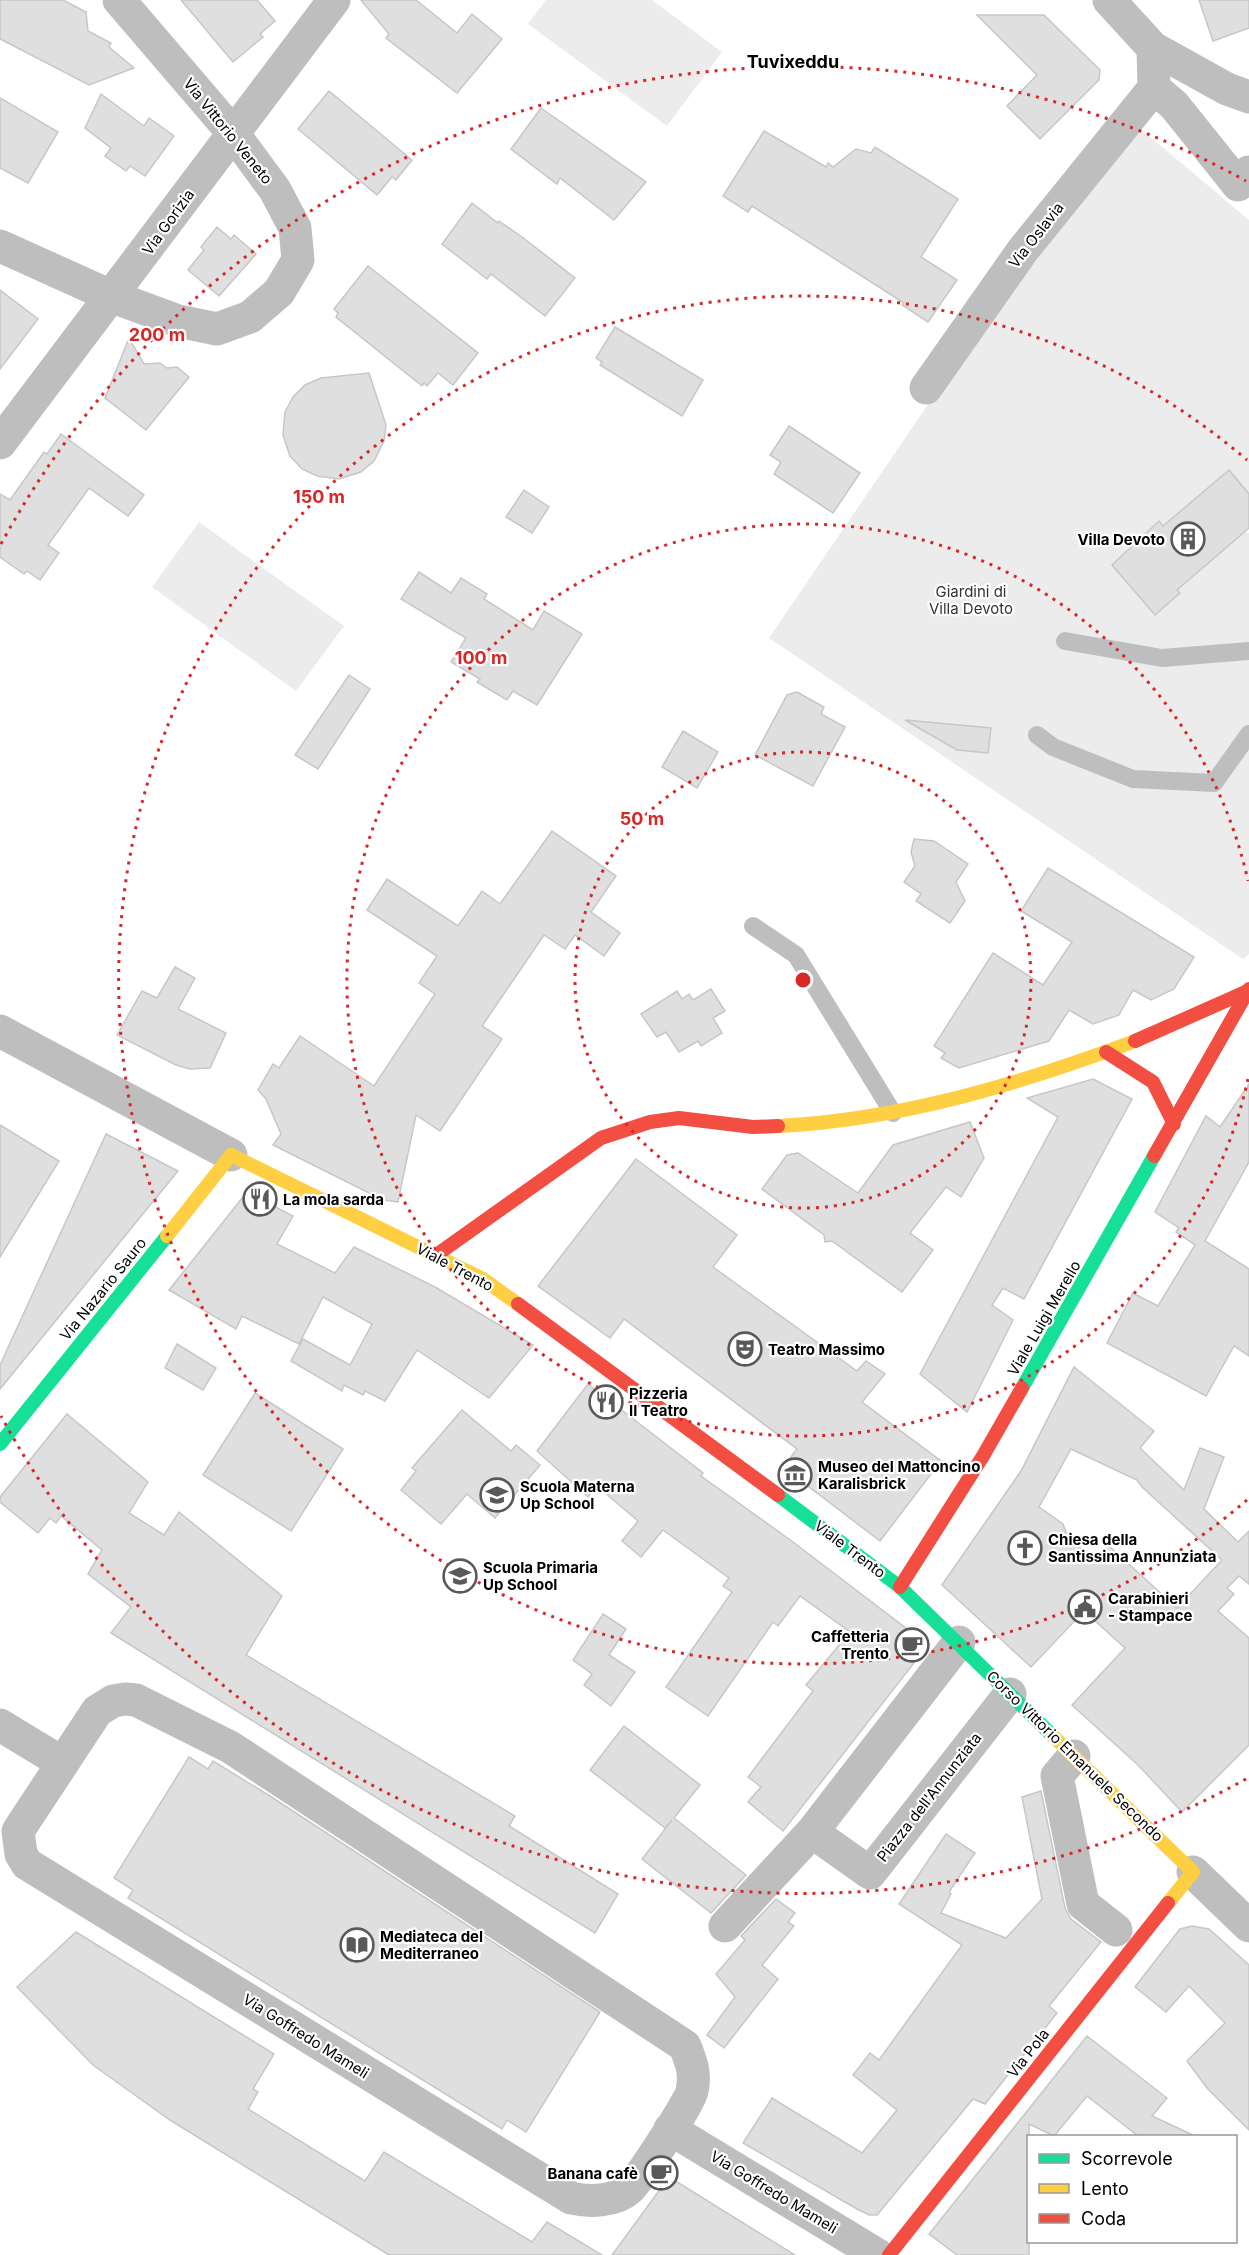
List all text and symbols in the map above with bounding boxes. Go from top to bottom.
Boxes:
district label: Tuvixeddu [747,51,839,72]
street label: Via Vittorio Veneto [179,74,277,188]
street label: Via Gorizia [138,185,198,259]
street label: Via Oslavia [1004,198,1068,272]
text: 200 m [129,324,185,345]
text: 150 m [293,486,345,507]
building icon: Villa Devoto [1170,521,1206,557]
place label: Villa Devoto [1077,530,1165,549]
park label: Giardini di Villa Devoto [929,582,1013,618]
text: 100 m [455,647,507,668]
text: 50 m [620,808,664,829]
centre of rings [793,970,813,990]
restaurant icon: La mola sarda [242,1181,278,1217]
place label: La mola sarda [283,1190,384,1209]
street label: Via Nazario Sauro [56,1234,150,1344]
street label: Viale Trento [413,1239,497,1295]
street label: Viale Luigi Merello [1003,1257,1085,1379]
theatre icon: Teatro Massimo [727,1331,763,1367]
place label: Teatro Massimo [768,1340,885,1359]
restaurant icon: Pizzeria Il Teatro [588,1384,624,1420]
place label: Pizzeria Il Teatro [629,1384,688,1420]
museum icon: Museo del Mattoncino Karalisbrick [777,1457,813,1493]
place label: Museo del Mattoncino Karalisbrick [818,1457,980,1493]
school or university icon: Scuola Materna Up School [479,1477,515,1513]
place label: Scuola Materna Up School [520,1477,635,1513]
street label: Viale Trento [810,1516,890,1582]
church icon: Chiesa della Santissima Annunziata [1007,1530,1043,1566]
place label: Chiesa della Santissima Annunziata [1048,1530,1216,1566]
school or university icon: Scuola Primaria Up School [442,1558,478,1594]
place label: Scuola Primaria Up School [483,1558,598,1594]
public building icon: Carabinieri - Stampace [1067,1589,1103,1625]
place label: Carabinieri - Stampace [1108,1589,1192,1625]
place label: Caffetteria Trento [811,1627,889,1663]
cafe icon: Caffetteria Trento [894,1627,930,1663]
street label: Corso Vittorio Emanuele Secondo [983,1666,1167,1846]
street label: Piazza dell'Annunziata [873,1729,985,1865]
library icon: Mediateca del Mediterraneo [339,1927,375,1963]
place label: Mediateca del Mediterraneo [380,1927,483,1963]
street label: Via Goffredo Mameli [239,1990,373,2082]
street label: Via Pola [1003,2025,1053,2081]
legend [1027,2135,1237,2243]
street label: Via Goffredo Mameli [707,2147,841,2237]
text: Scorrevole [1081,2148,1173,2169]
cafe icon: Banana cafè [643,2155,679,2191]
place label: Banana cafè [547,2164,638,2183]
text: Lento [1081,2178,1129,2199]
text: Coda [1081,2208,1126,2229]

